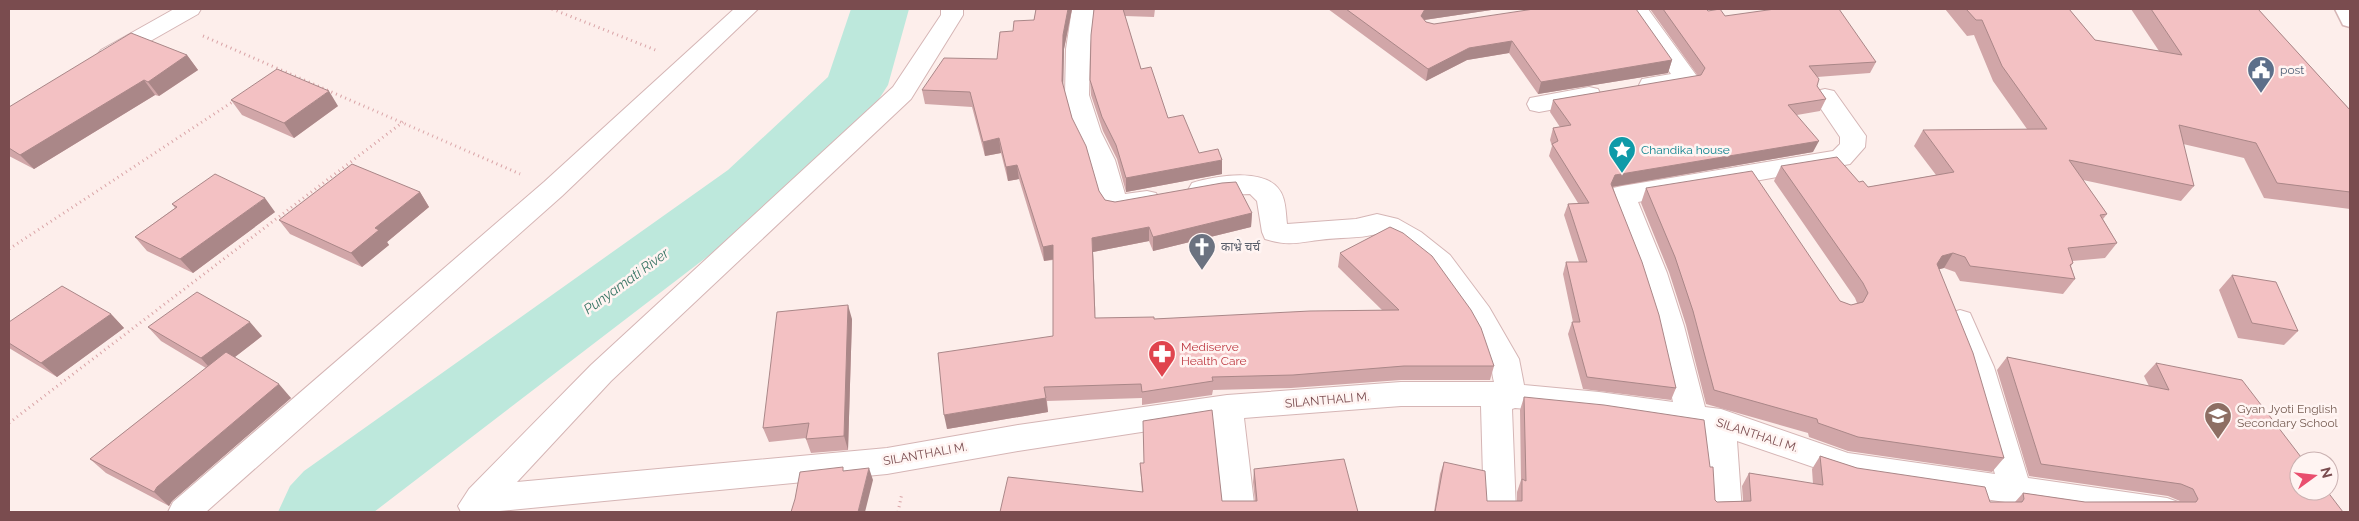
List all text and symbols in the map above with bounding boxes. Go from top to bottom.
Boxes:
public building icon: post [2246,55,2276,94]
place label: post [2280,63,2304,77]
place icon: Chandika house [1607,135,1637,174]
place label: Chandika house [1641,143,1730,157]
church icon: काभ्रे चर्च [1187,232,1217,271]
place label: काभ्रे चर्च [1221,239,1261,254]
water label: Punyamati River [580,244,673,317]
pharmacy icon: Mediserve Health Care [1147,339,1177,378]
place label: Mediserve Health Care [1181,340,1247,368]
street label: SILANTHALI M. [1284,389,1370,411]
school or university icon: Gyan Jyoti English Secondary School [2203,401,2233,440]
place label: Gyan Jyoti English Secondary School [2237,402,2339,430]
street label: SILANTHALI M. [1715,415,1799,455]
street label: SILANTHALI M. [882,440,968,468]
north arrow [2289,451,2339,501]
text: N [2317,465,2336,480]

